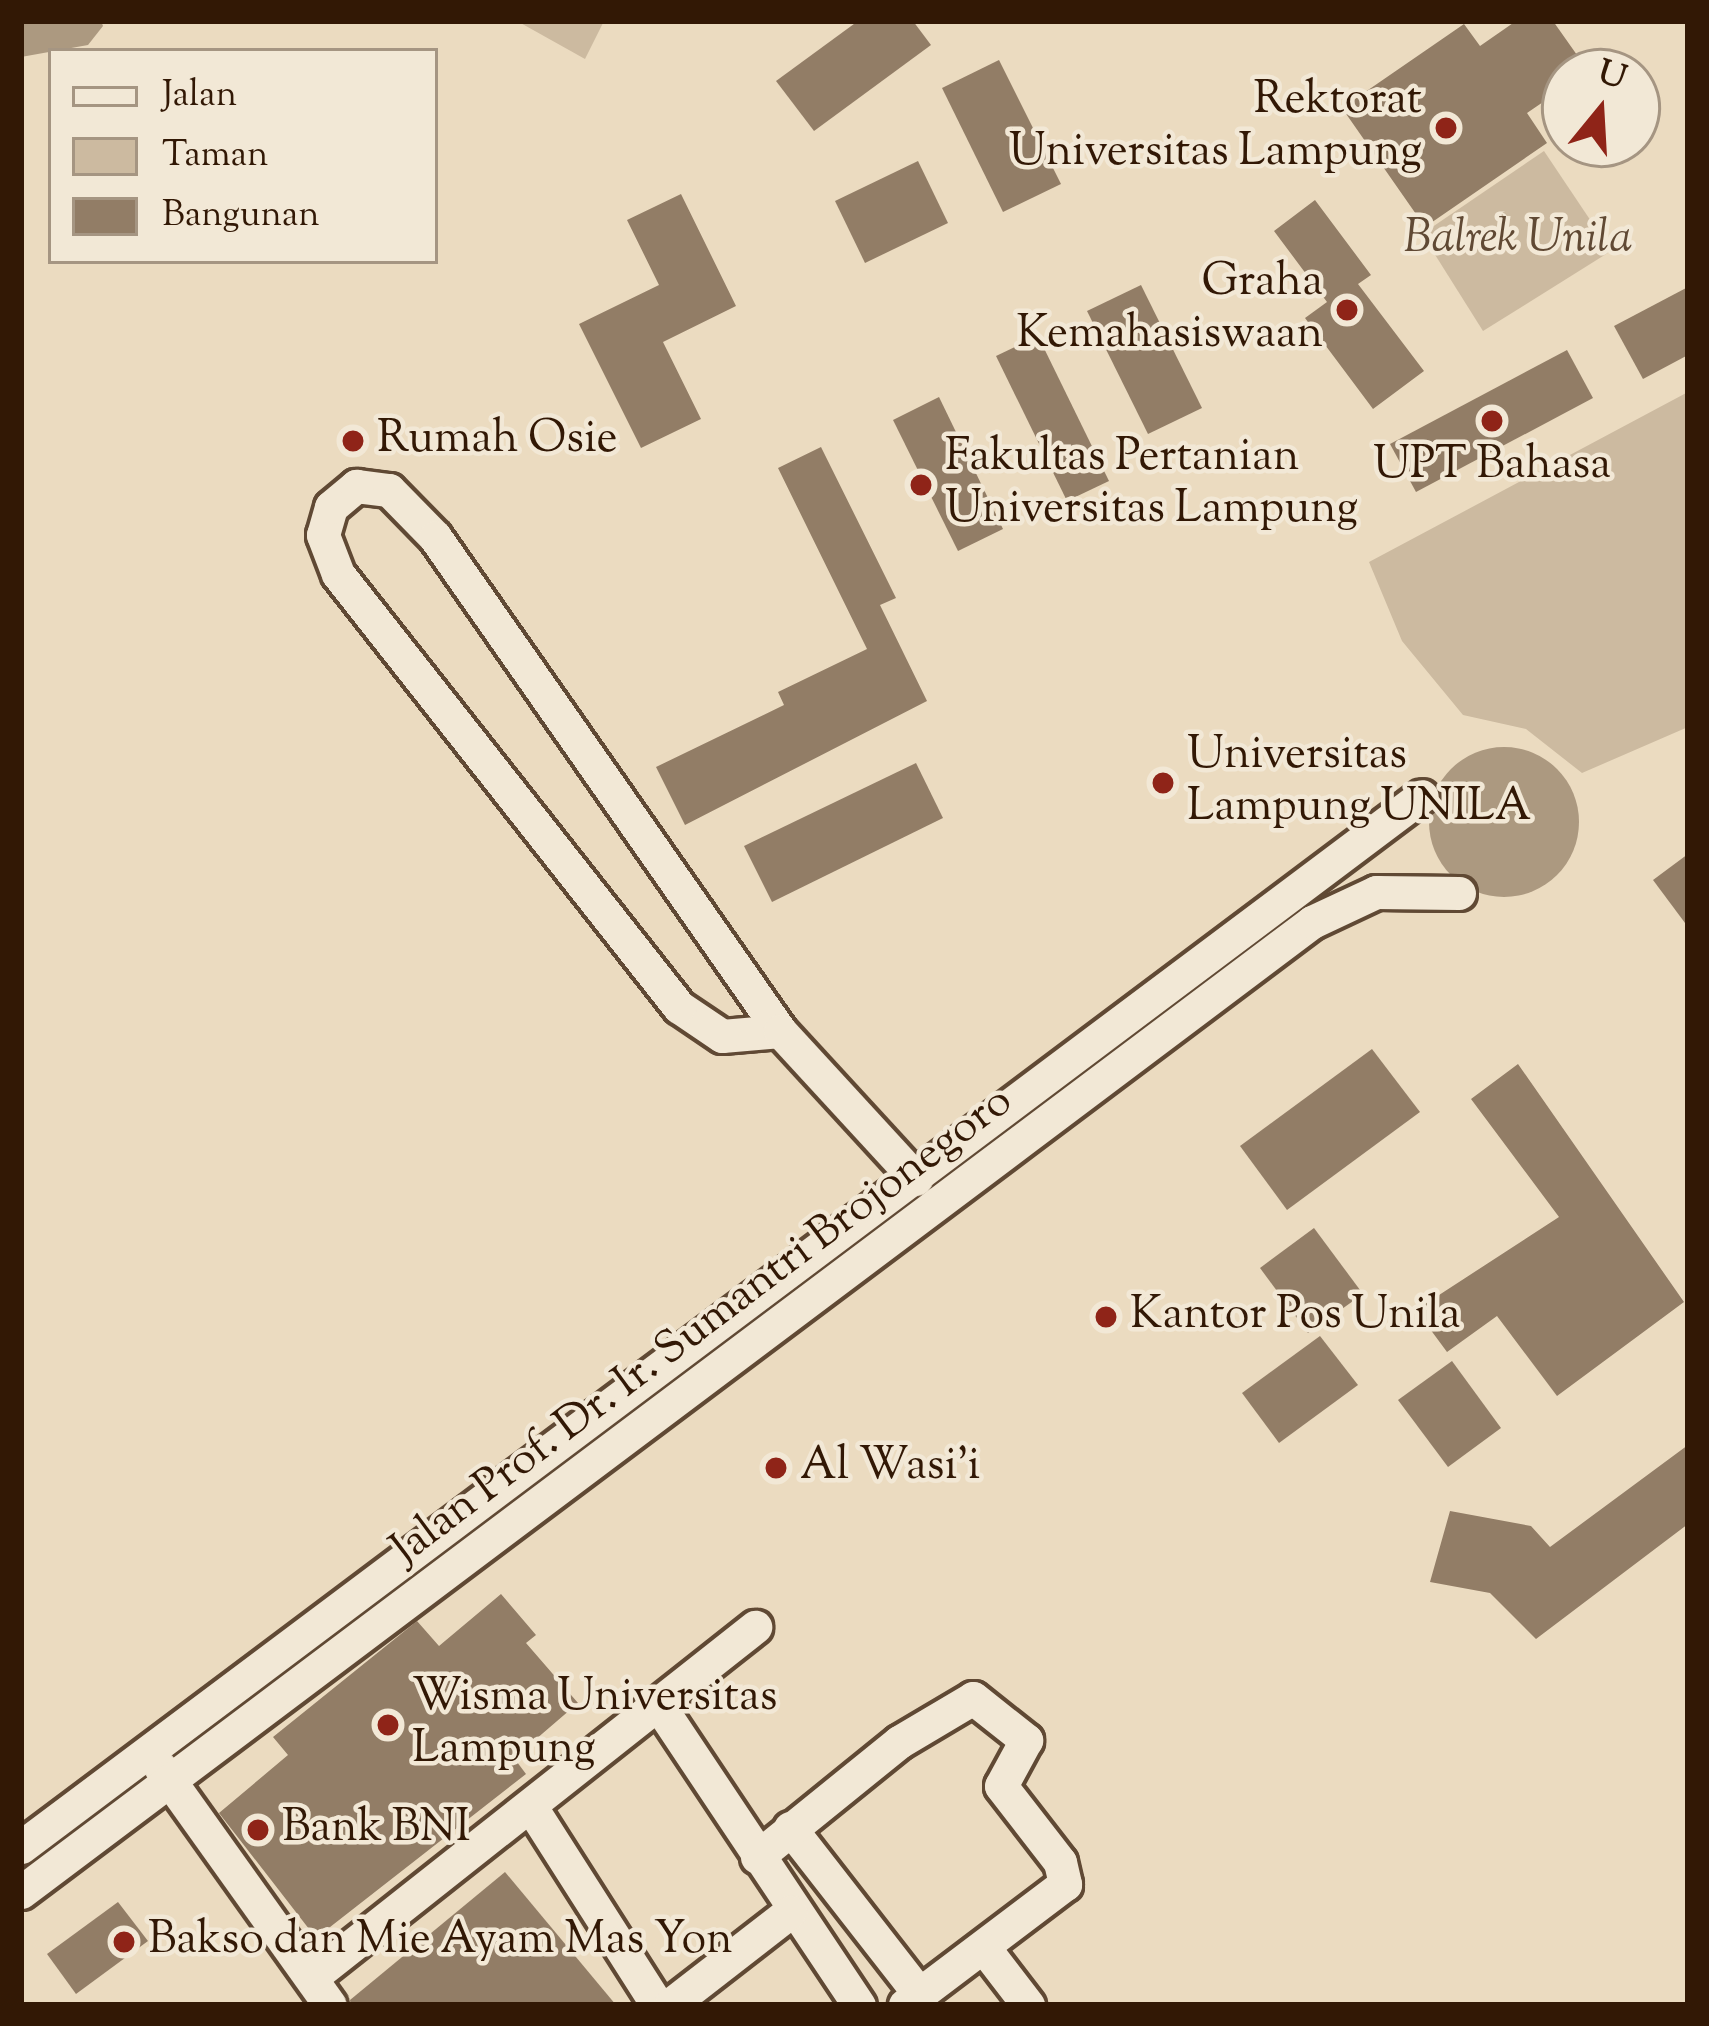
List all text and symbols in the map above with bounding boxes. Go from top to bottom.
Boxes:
legend [48,48,438,264]
north arrow [1541,48,1661,168]
text: U [1591,50,1631,104]
text: Jalan [162,70,237,122]
place label: Rektorat Universitas Lampung [1009,75,1422,181]
marker: Rektorat Universitas Lampung [1433,115,1459,141]
text: Taman [162,130,268,182]
text: Bangunan [162,190,320,242]
park label: Balrek Unila [1404,213,1632,267]
place label: Graha Kemahasiswaan [1016,257,1323,363]
marker: Graha Kemahasiswaan [1334,297,1360,323]
marker: UPT Bahasa [1479,408,1505,434]
place label: Rumah Osie [377,414,617,468]
marker: Rumah Osie [340,428,366,454]
place label: Fakultas Pertanian Universitas Lampung [945,432,1358,538]
place label: UPT Bahasa [1373,440,1611,494]
marker: Fakultas Pertanian Universitas Lampung [908,472,934,498]
place label: Universitas Lampung UNILA [1187,730,1531,836]
marker: Universitas Lampung UNILA [1150,770,1176,796]
street label: Jalan Prof. Dr. Ir. Sumantri Brojonegoro [382,1076,1024,1578]
place label: Kantor Pos Unila [1130,1290,1461,1344]
marker: Kantor Pos Unila [1093,1304,1119,1330]
place label: Al Wasi'i [800,1441,980,1495]
marker: Al Wasi'i [763,1455,789,1481]
place label: Wisma Universitas Lampung [412,1672,777,1778]
marker: Wisma Universitas Lampung [375,1712,401,1738]
place label: Bank BNI [282,1803,470,1857]
marker: Bank BNI [245,1817,271,1843]
place label: Bakso dan Mie Ayam Mas Yon [148,1915,733,1969]
marker: Bakso dan Mie Ayam Mas Yon [111,1929,137,1955]

